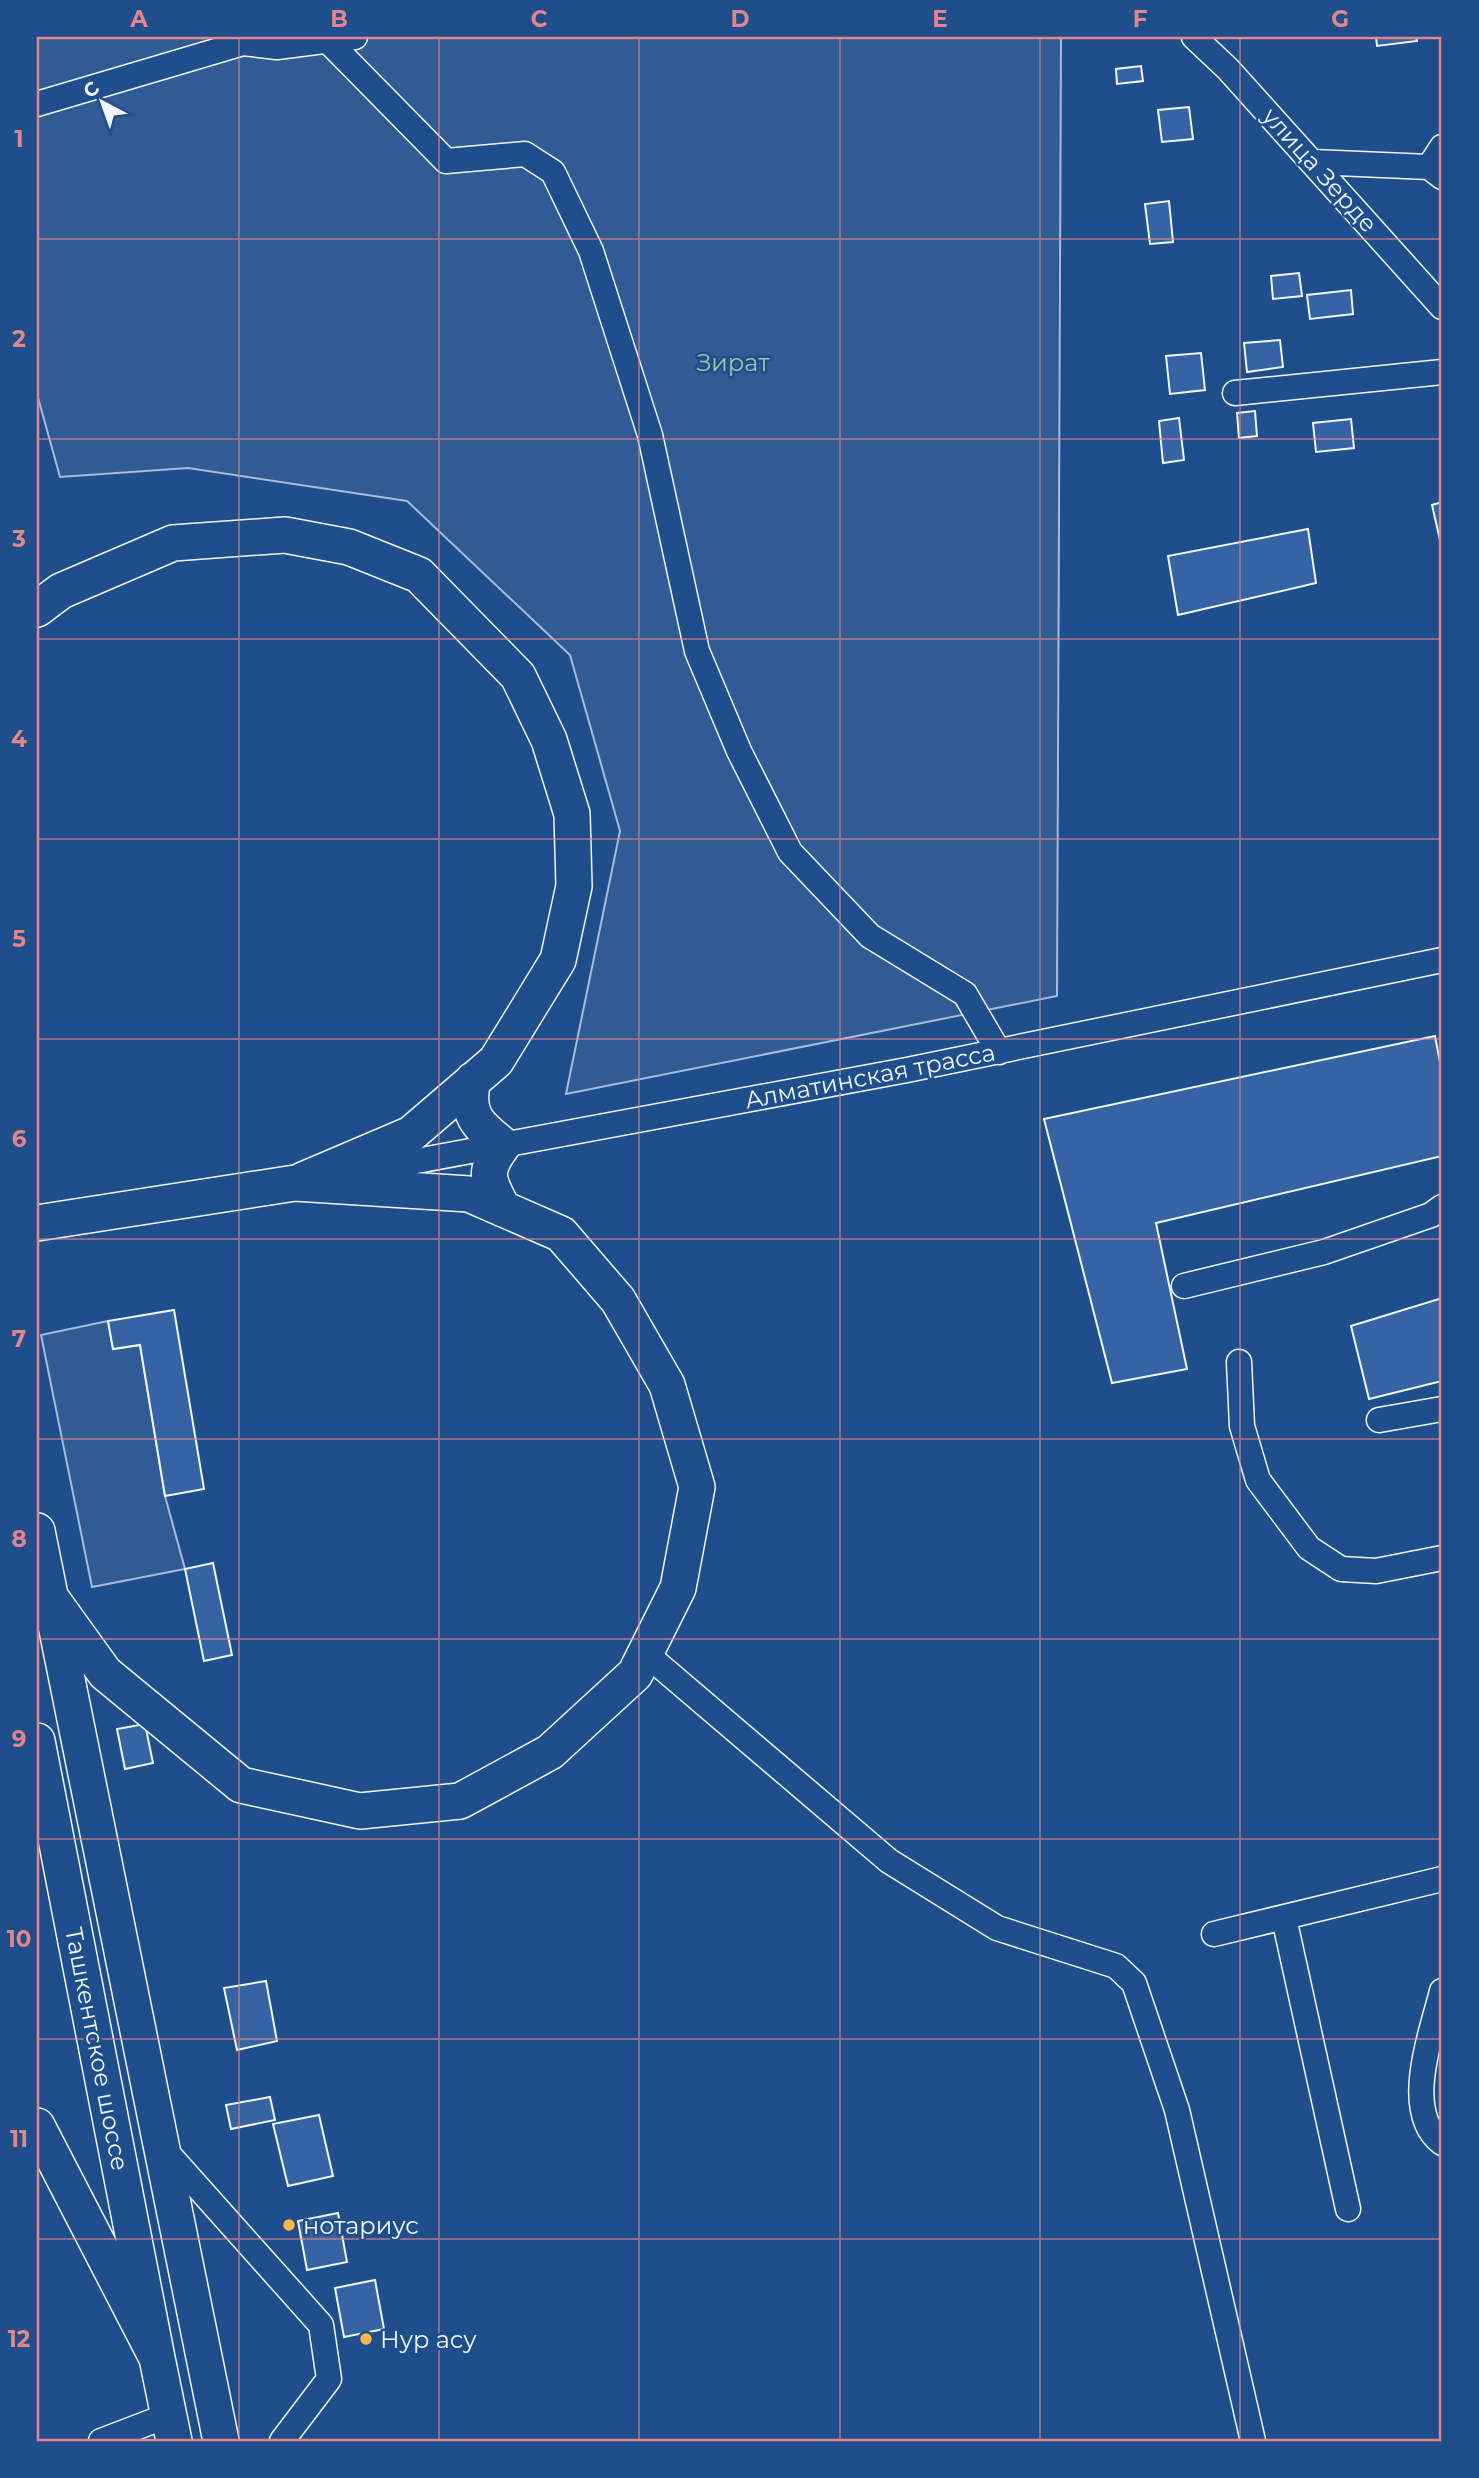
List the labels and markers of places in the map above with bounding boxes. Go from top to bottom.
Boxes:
place label: нотариус [303,2211,419,2240]
marker: нотариус [281,2217,297,2233]
place label: Нур асу [380,2325,477,2354]
marker: Нур асу [358,2331,374,2347]

